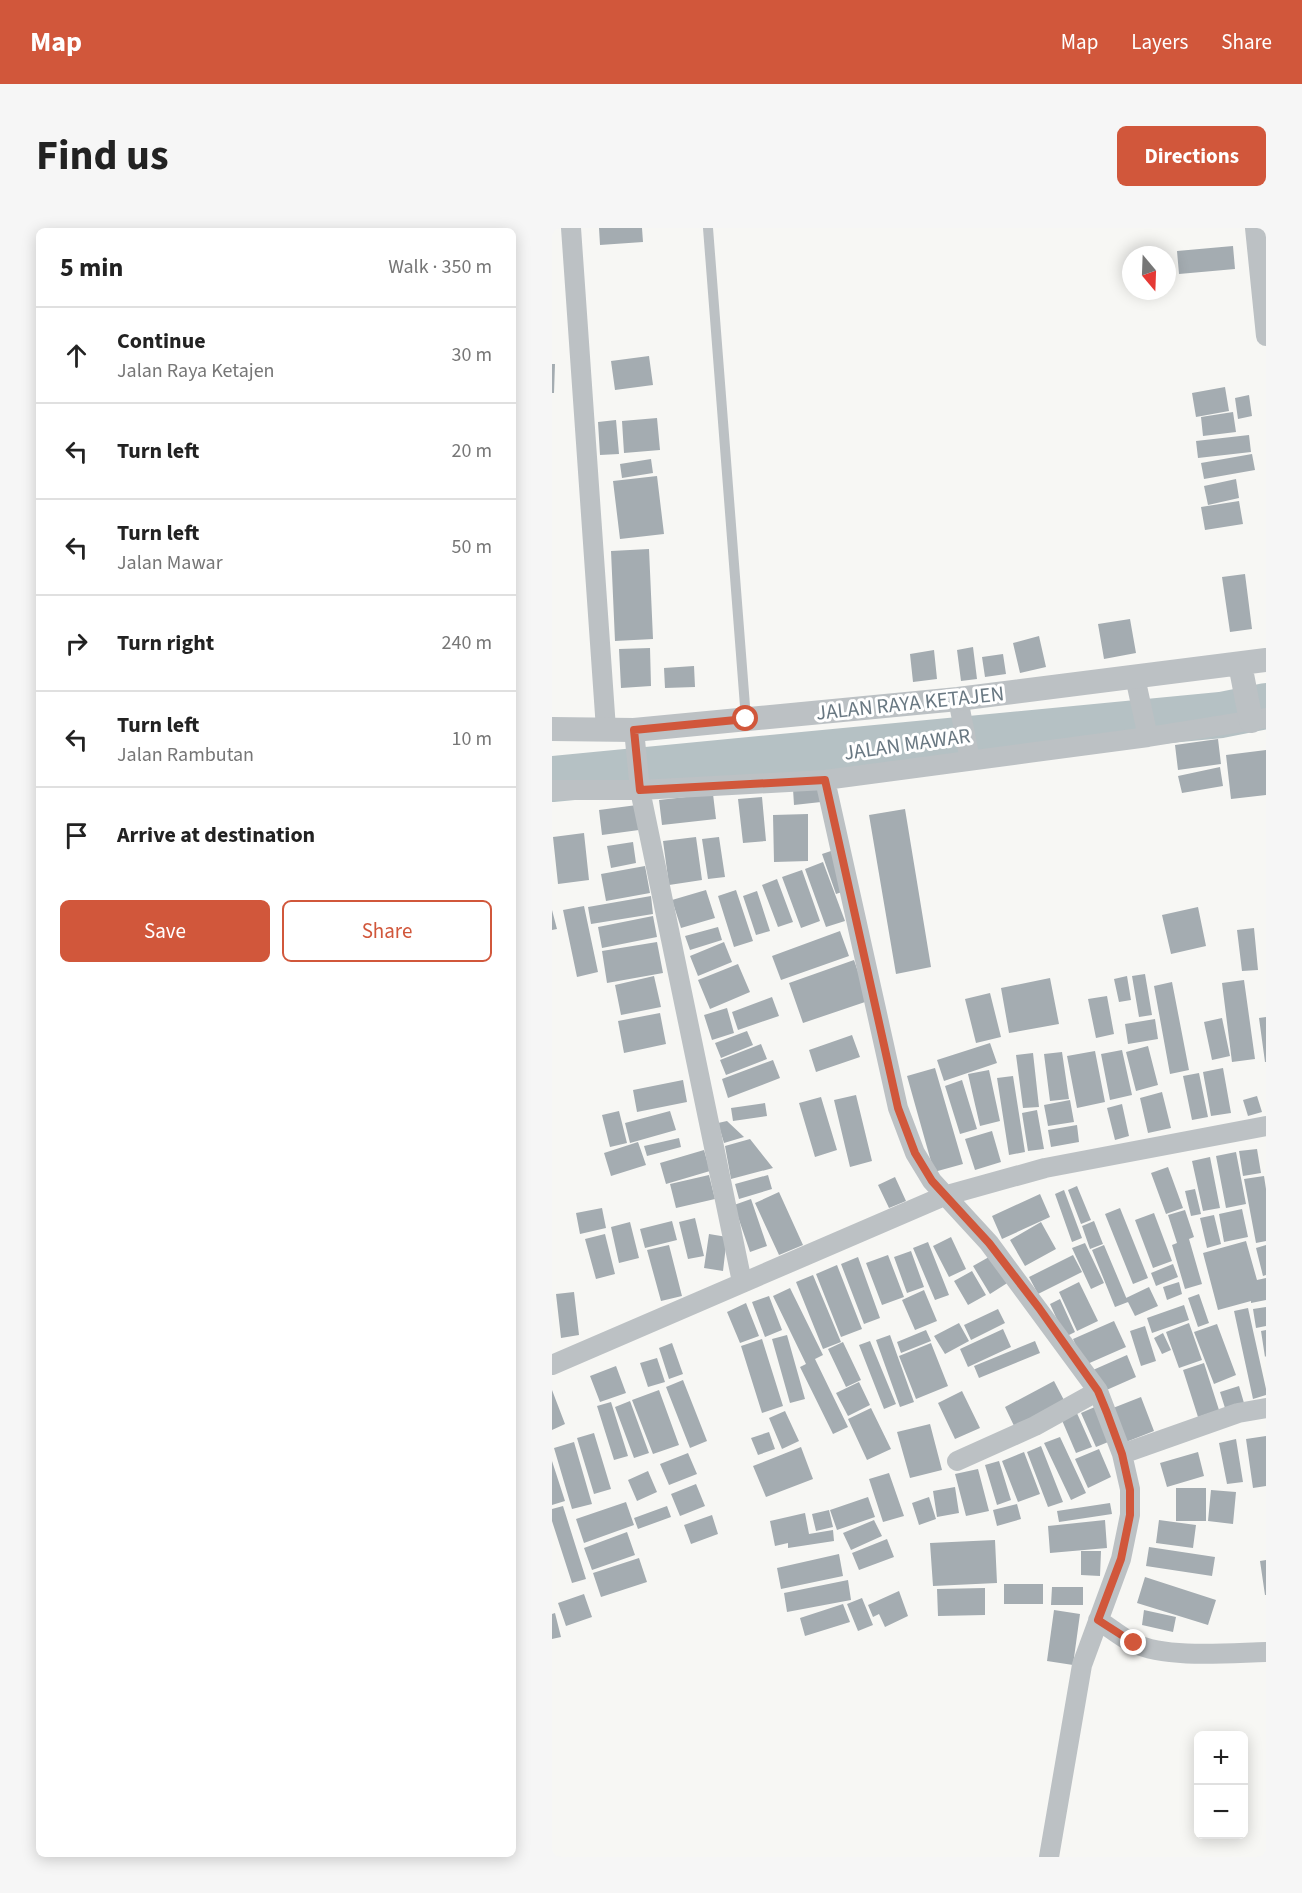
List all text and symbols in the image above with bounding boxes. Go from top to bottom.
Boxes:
text: Map [30,22,82,62]
text: Map [1061,27,1098,57]
text: Layers [1131,27,1188,57]
text: Share [1221,27,1272,57]
text: Find us [36,126,169,186]
button: Directions [1117,126,1266,186]
north arrow [1122,246,1176,300]
text: 5 min [60,249,123,286]
text: Walk · 350 m [388,253,492,281]
text: Continue [117,325,206,357]
icon: ahead [60,339,93,372]
text: 30 m [452,341,492,369]
text: Jalan Raya Ketajen [117,357,275,385]
icon: left [60,435,93,468]
text: Turn left [117,435,199,467]
text: 20 m [452,437,492,465]
text: Turn left [117,517,199,549]
icon: left [60,531,93,564]
text: 50 m [452,533,492,561]
text: Jalan Mawar [117,549,223,577]
icon: right [60,627,93,660]
text: Turn right [117,627,214,659]
text: 240 m [442,629,492,657]
street label: JALAN RAYA KETAJEN [814,678,1006,728]
route start [732,705,758,731]
text: Turn left [117,709,199,741]
street label: JALAN MAWAR [842,720,972,768]
icon: left [60,723,93,756]
text: 10 m [452,725,492,753]
text: Jalan Rambutan [117,741,254,769]
icon: arrive [60,819,93,852]
text: Arrive at destination [117,819,315,851]
button: Save [60,900,270,962]
button: Share [282,900,492,962]
route end [1120,1629,1146,1655]
map controls [1194,1731,1248,1839]
button: + [1194,1731,1248,1785]
button: − [1194,1785,1248,1839]

